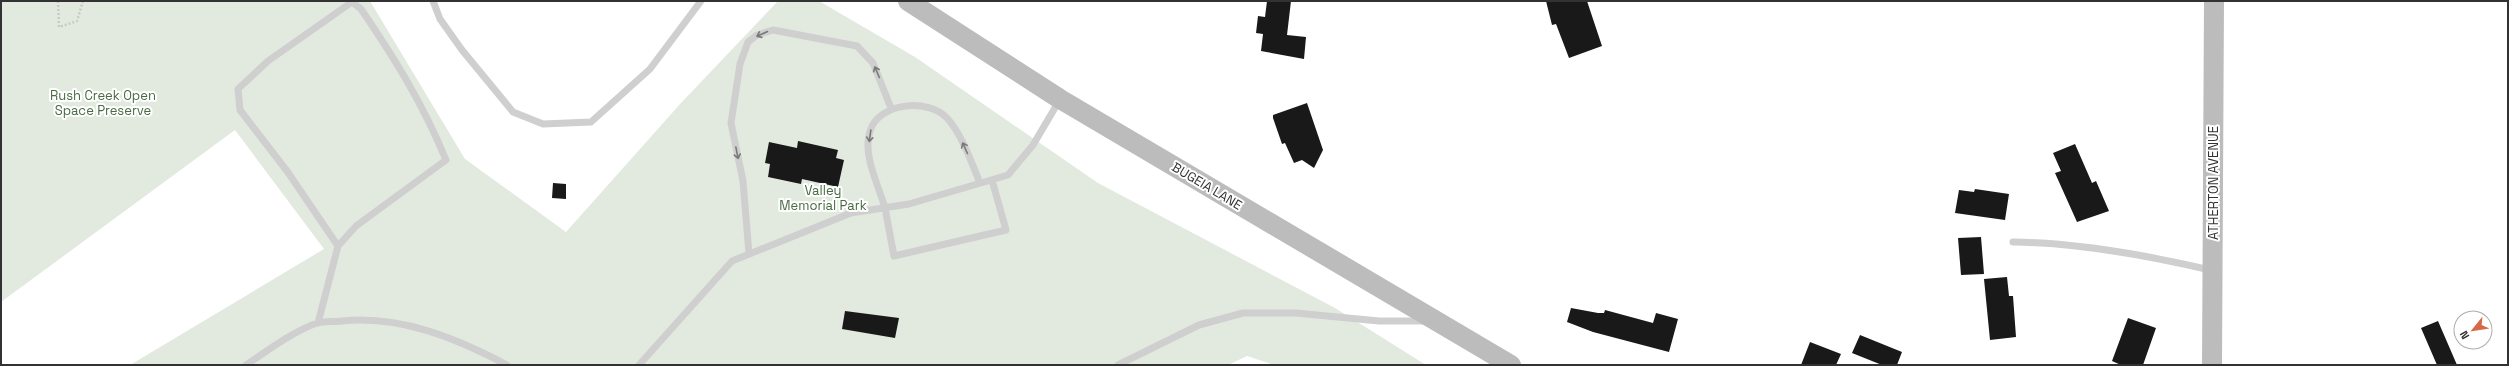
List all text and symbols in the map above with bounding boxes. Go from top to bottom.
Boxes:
one-way arrow [756,31,768,38]
one-way arrow [872,66,880,78]
park label: Rush Creek Open Space Preserve [50,87,156,119]
street label: ATHERTON AVENUE [2205,126,2222,240]
one-way arrow [866,129,874,142]
one-way arrow [960,142,968,154]
one-way arrow [734,147,742,160]
street label: BUGEIA LANE [1169,158,1245,214]
park label: Valley Memorial Park [779,182,867,214]
north arrow [2453,310,2493,350]
text: N [2456,328,2472,342]

